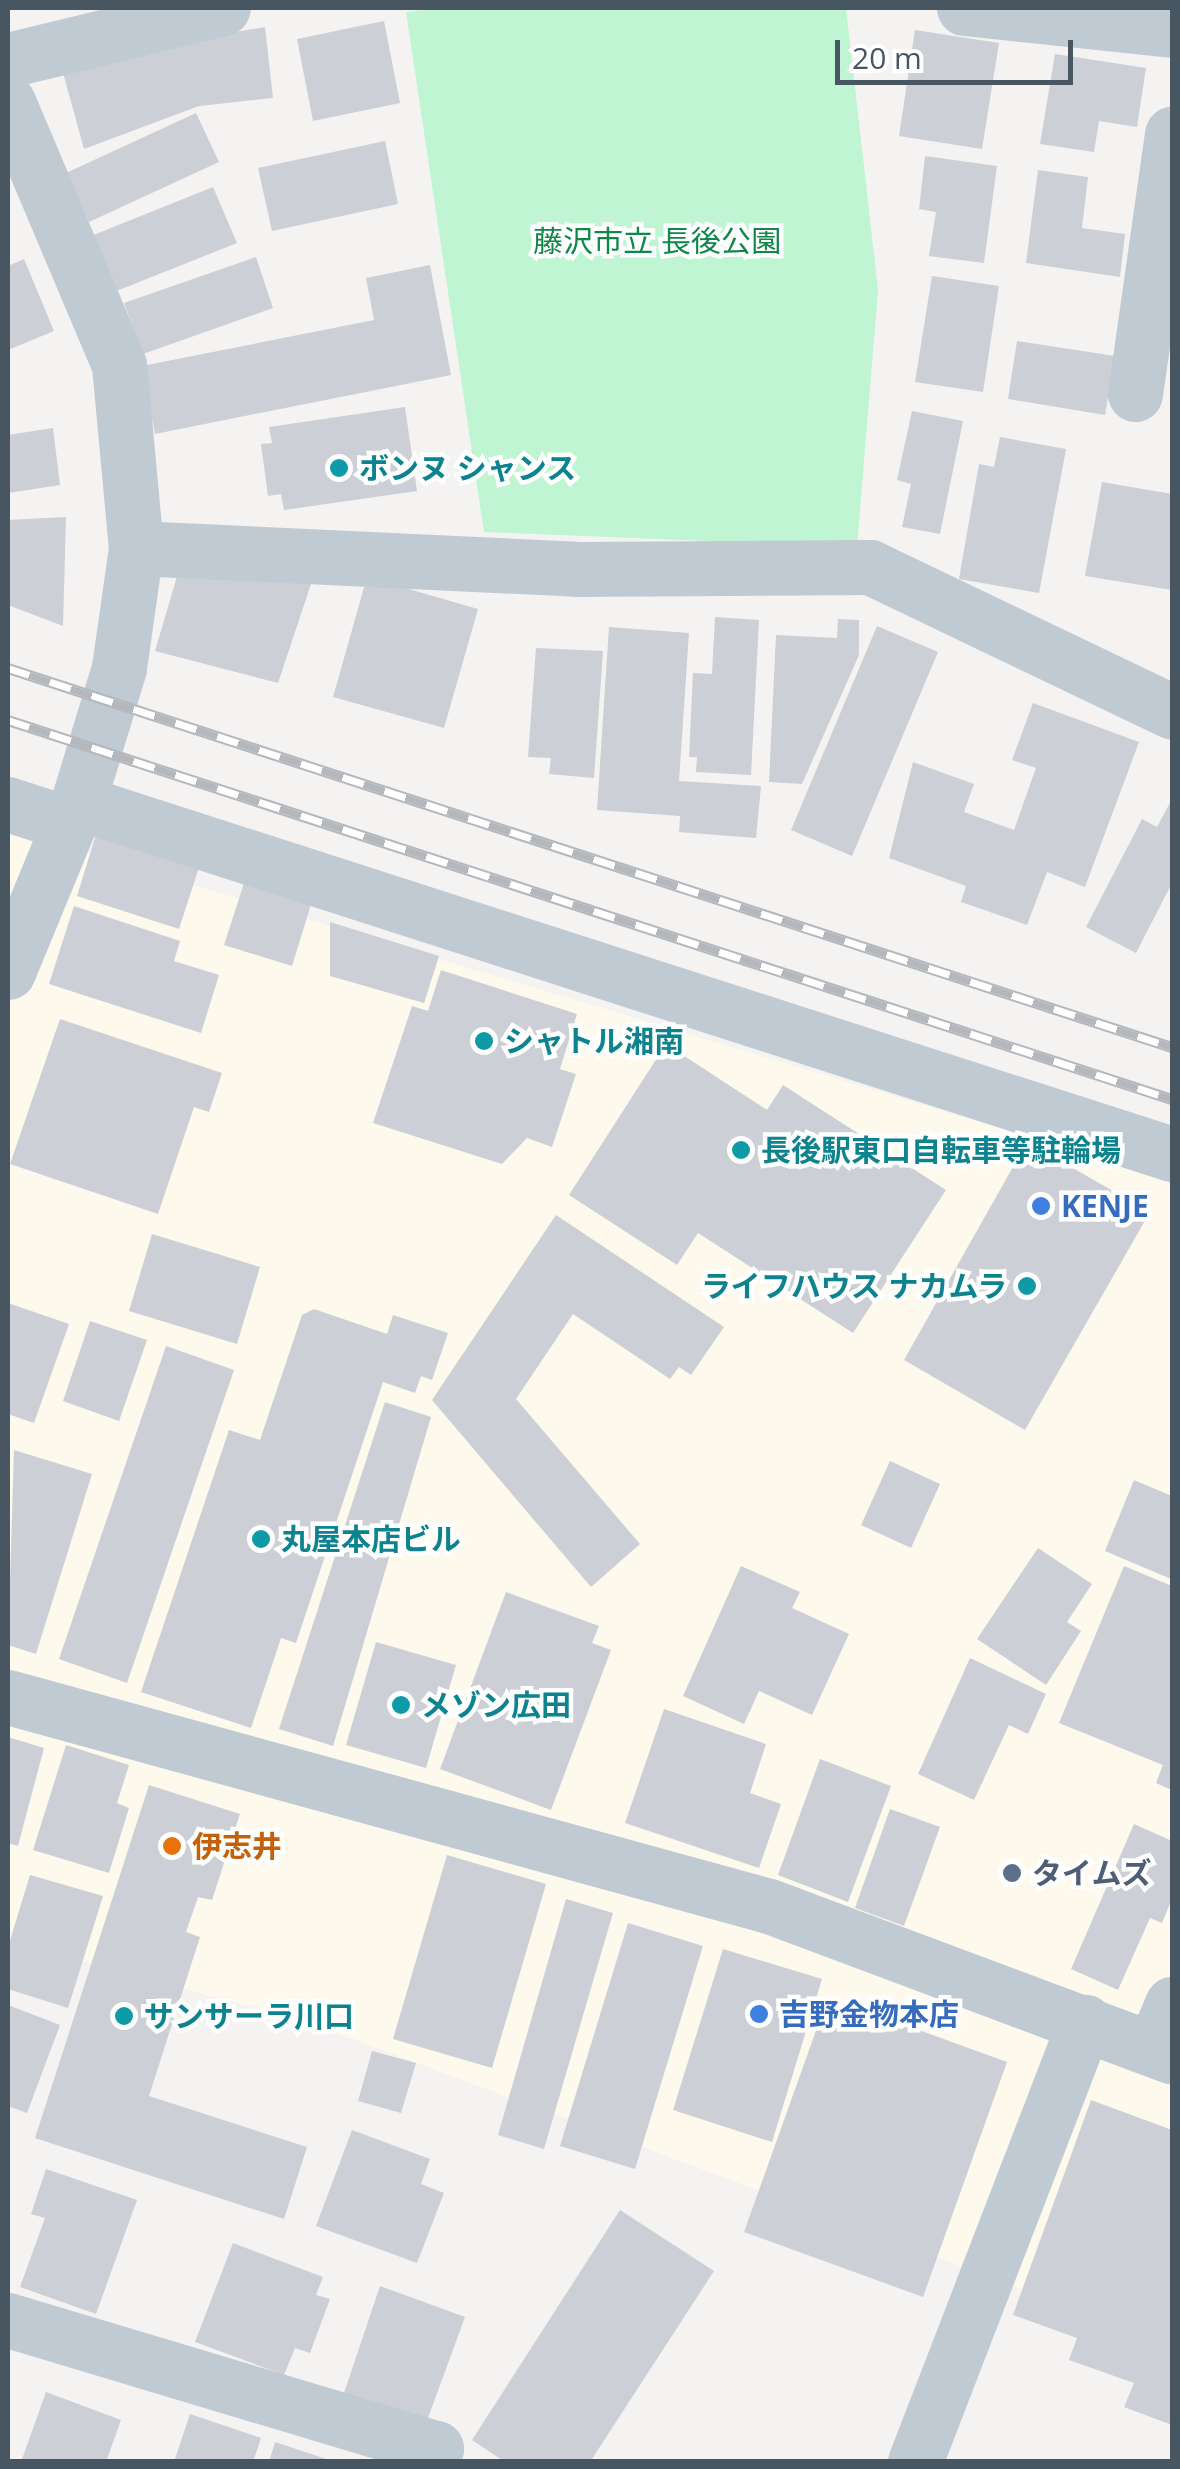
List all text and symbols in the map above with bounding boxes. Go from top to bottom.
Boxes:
scale bar [840,20,1078,82]
text: 20 m [852,37,922,78]
park label: 藤沢市立 長後公園 [533,223,781,259]
place label: ボンヌ シャンス [359,450,577,486]
marker: ボンヌ シャンス [328,457,350,479]
place label: シャトル湘南 [504,1023,684,1059]
marker: シャトル湘南 [473,1030,495,1052]
place label: 長後駅東口自転車等駐輪場 [761,1132,1121,1168]
marker: 長後駅東口自転車等駐輪場 [730,1139,752,1161]
place label: KENJE [1061,1188,1149,1224]
marker: KENJE [1030,1195,1052,1217]
place label: ライフハウス ナカムラ [699,1268,1007,1304]
marker: ライフハウス ナカムラ [1016,1275,1038,1297]
place label: 丸屋本店ビル [281,1521,461,1557]
marker: 丸屋本店ビル [250,1528,272,1550]
place label: メゾン広田 [421,1687,571,1723]
marker: メゾン広田 [390,1694,412,1716]
place label: 伊志井 [192,1828,282,1864]
marker: 伊志井 [161,1835,183,1857]
place label: タイムズ [1032,1855,1152,1891]
marker: タイムズ [1001,1862,1023,1884]
place label: 吉野金物本店 [779,1996,959,2032]
place label: サンサーラ川口 [144,1998,354,2034]
marker: 吉野金物本店 [748,2003,770,2025]
marker: サンサーラ川口 [113,2005,135,2027]

